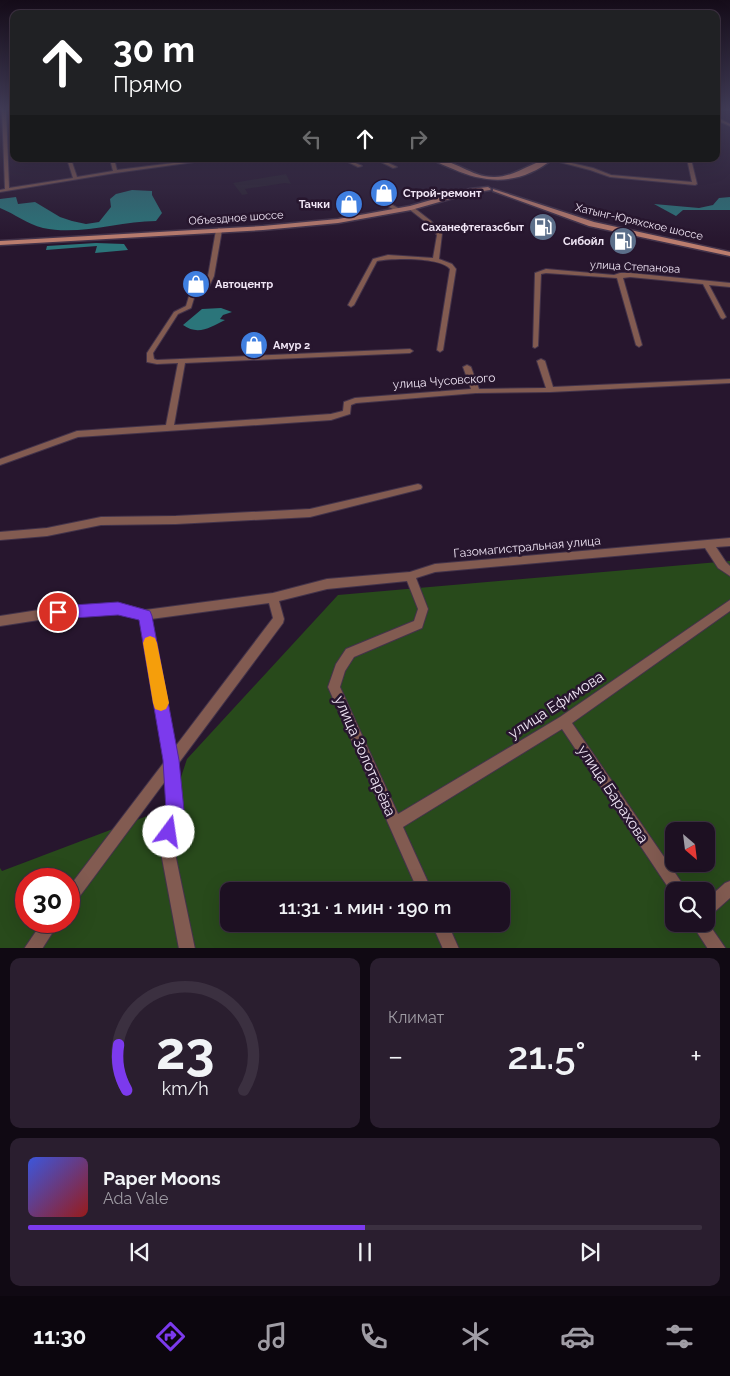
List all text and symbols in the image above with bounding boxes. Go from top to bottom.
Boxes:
text: 30 m [113,29,195,70]
icon: ahead [30,30,95,95]
text: Прямо [113,71,182,97]
icon: left [298,125,326,153]
icon: ahead [351,125,379,153]
icon: right [404,125,432,153]
shop icon: Строй-ремонт [369,178,399,208]
place label: Строй-ремонт [403,187,482,200]
shop icon: Тачки [334,189,364,219]
place label: Тачки [299,198,330,211]
street label: Хатынг-Юряхское шоссе [574,201,705,243]
street label: Объездное шоссе [188,208,284,228]
fuel station icon: Саханефтегазсбыт [528,212,558,242]
place label: Саханефтегазсбыт [421,221,525,234]
fuel station icon: Сибойл [608,226,638,256]
place label: Сибойл [563,235,604,248]
street label: улица Степанова [590,258,680,276]
shop icon: Автоцентр [181,269,211,299]
place label: Автоцентр [215,278,273,291]
shop icon: Амур 2 [239,330,269,360]
place label: Амур 2 [273,339,310,352]
street label: улица Чусовского [392,370,496,392]
street label: Газомагистральная улица [453,534,601,560]
pin [37,591,79,633]
icon: arrive [44,598,72,626]
street label: улица Ефимова [505,667,607,743]
street label: улица Золотарёва [330,693,400,819]
street label: улица Барахова [574,742,652,846]
position arrow [142,805,194,857]
north arrow [665,822,715,872]
map controls [665,822,715,932]
speed limit sign: 30 [15,868,80,933]
button: search [665,882,715,932]
text: 11:31 · 1 мин · 190 m [279,896,451,918]
text: Климат [388,1008,444,1027]
text: 23 [156,1020,214,1081]
text: 21.5° [508,1033,586,1078]
text: − [388,1040,403,1073]
text: + [690,1040,702,1073]
text: km/h [161,1078,209,1099]
text: Paper Moons [103,1167,221,1189]
text: Ada Vale [103,1189,168,1208]
icon: previous [126,1238,154,1266]
icon: pause [351,1238,379,1266]
icon: next [576,1238,604,1266]
icon: directions [153,1319,188,1354]
icon: music [255,1319,290,1354]
icon: phone [356,1319,391,1354]
icon: climate [458,1319,493,1354]
icon: car [560,1319,595,1354]
icon: filters [662,1319,697,1354]
text: 11:30 [33,1323,86,1349]

